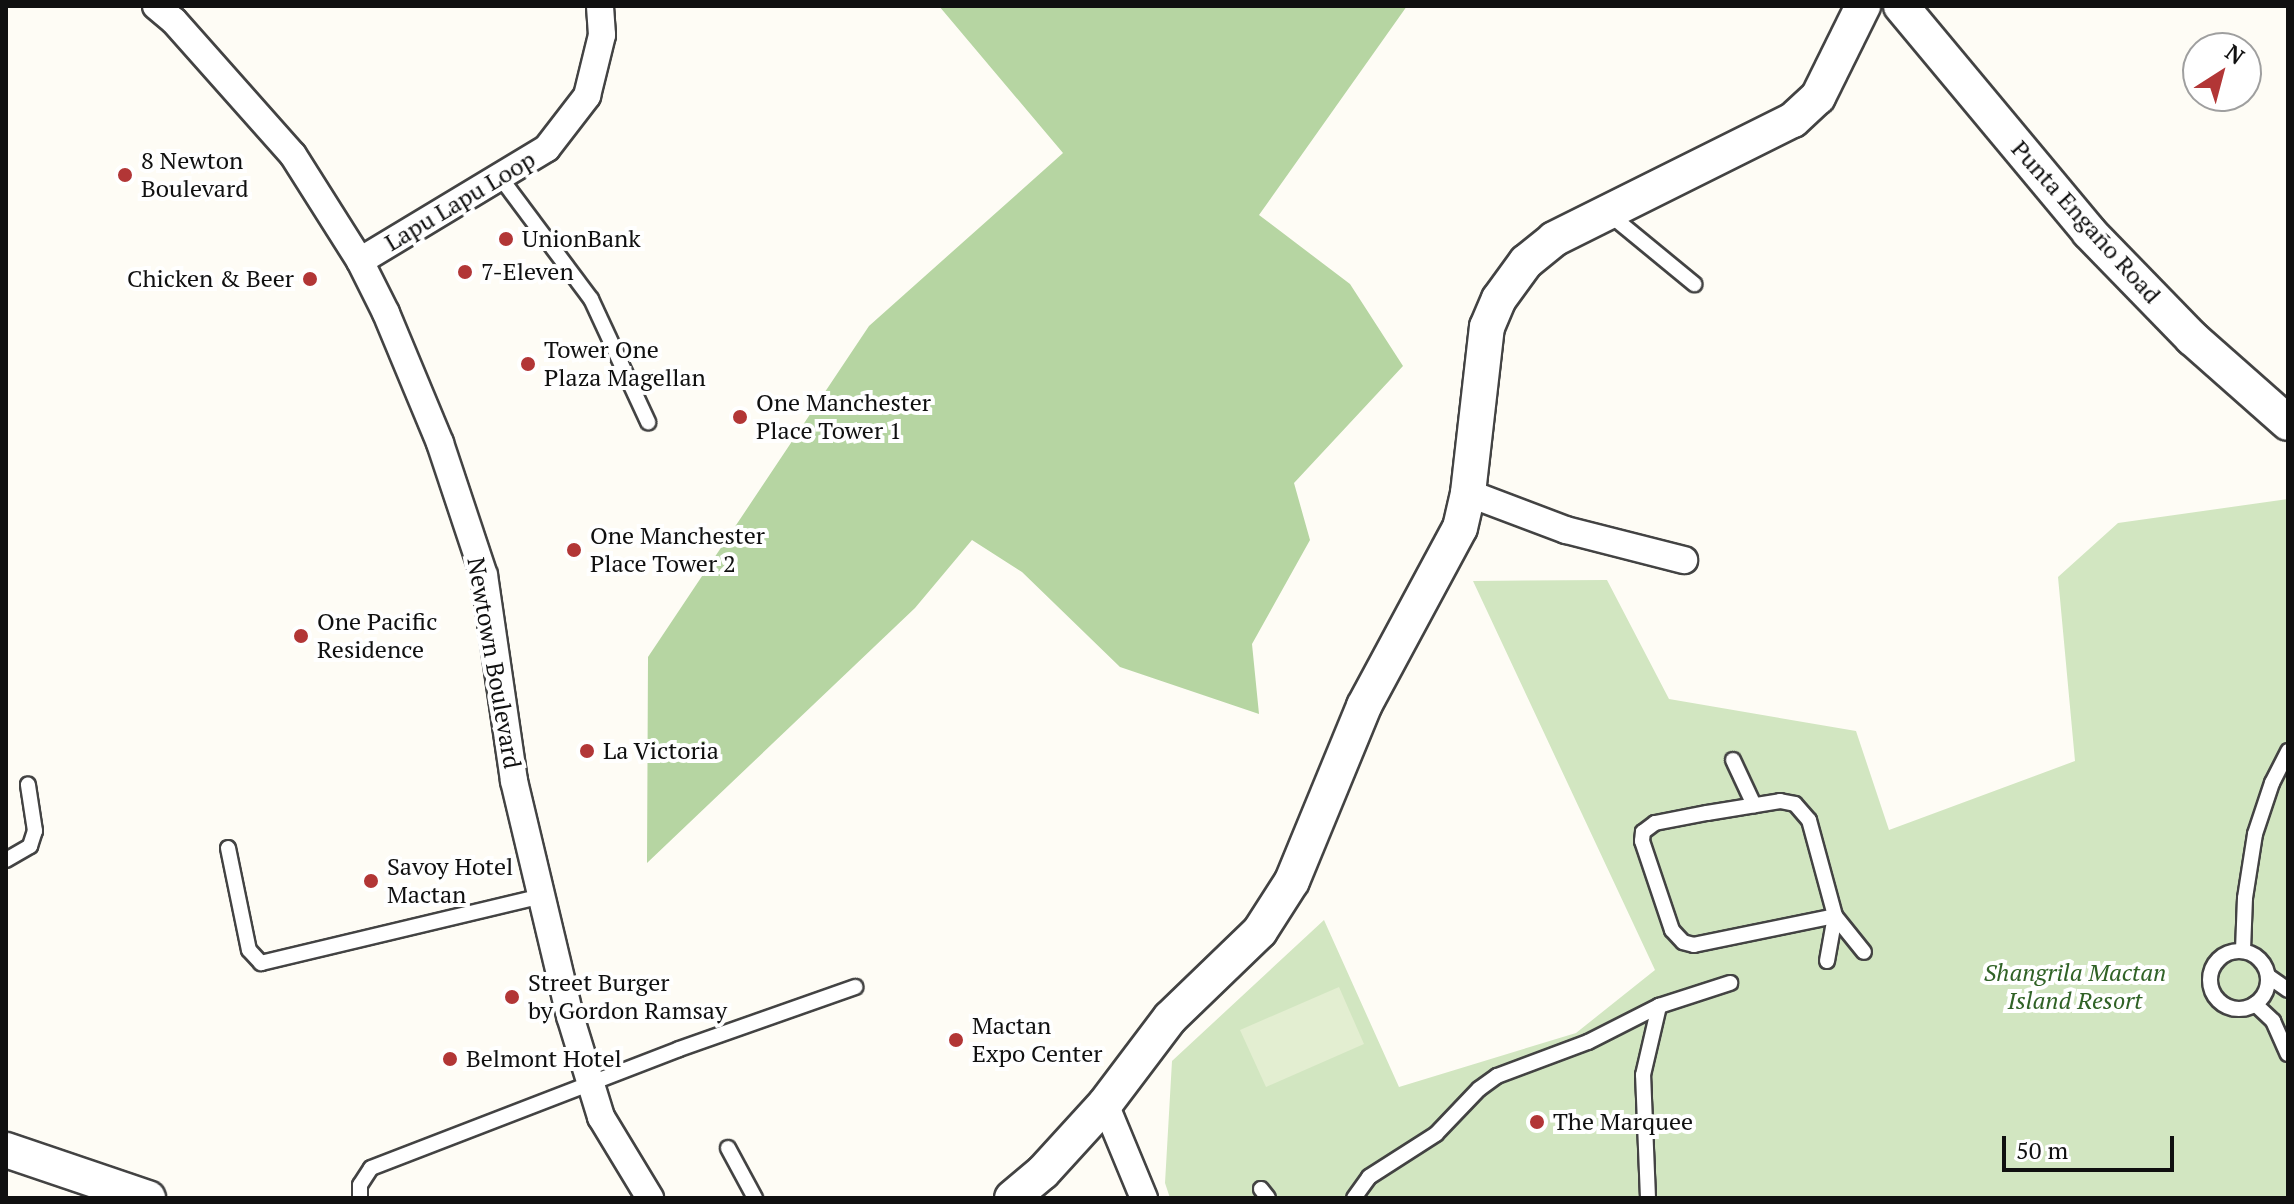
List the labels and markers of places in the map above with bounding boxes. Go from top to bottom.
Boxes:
place label: 8 Newton Boulevard [141,147,248,203]
marker: 8 Newton Boulevard [116,166,134,184]
place label: UnionBank [522,225,641,253]
marker: UnionBank [497,230,515,248]
place label: 7-Eleven [481,258,574,286]
marker: 7-Eleven [456,263,474,281]
place label: Chicken & Beer [127,265,294,293]
marker: Chicken & Beer [301,270,319,288]
place label: Tower One Plaza Magellan [544,336,706,392]
marker: Tower One Plaza Magellan [519,355,537,373]
place label: One Manchester Place Tower 1 [756,389,931,445]
marker: One Manchester Place Tower 1 [731,408,749,426]
place label: One Manchester Place Tower 2 [590,522,765,578]
marker: One Manchester Place Tower 2 [565,541,583,559]
place label: One Pacific Residence [317,608,437,664]
marker: One Pacific Residence [292,627,310,645]
place label: La Victoria [603,737,720,765]
marker: La Victoria [578,742,596,760]
place label: Savoy Hotel Mactan [387,853,513,909]
marker: Savoy Hotel Mactan [362,872,380,890]
place label: Street Burger by Gordon Ramsay [528,969,727,1025]
marker: Street Burger by Gordon Ramsay [503,988,521,1006]
place label: Mactan Expo Center [972,1012,1103,1068]
marker: Mactan Expo Center [947,1031,965,1049]
place label: Belmont Hotel [466,1045,622,1073]
marker: Belmont Hotel [441,1050,459,1068]
place label: The Marquee [1553,1108,1693,1136]
marker: The Marquee [1528,1113,1546,1131]

